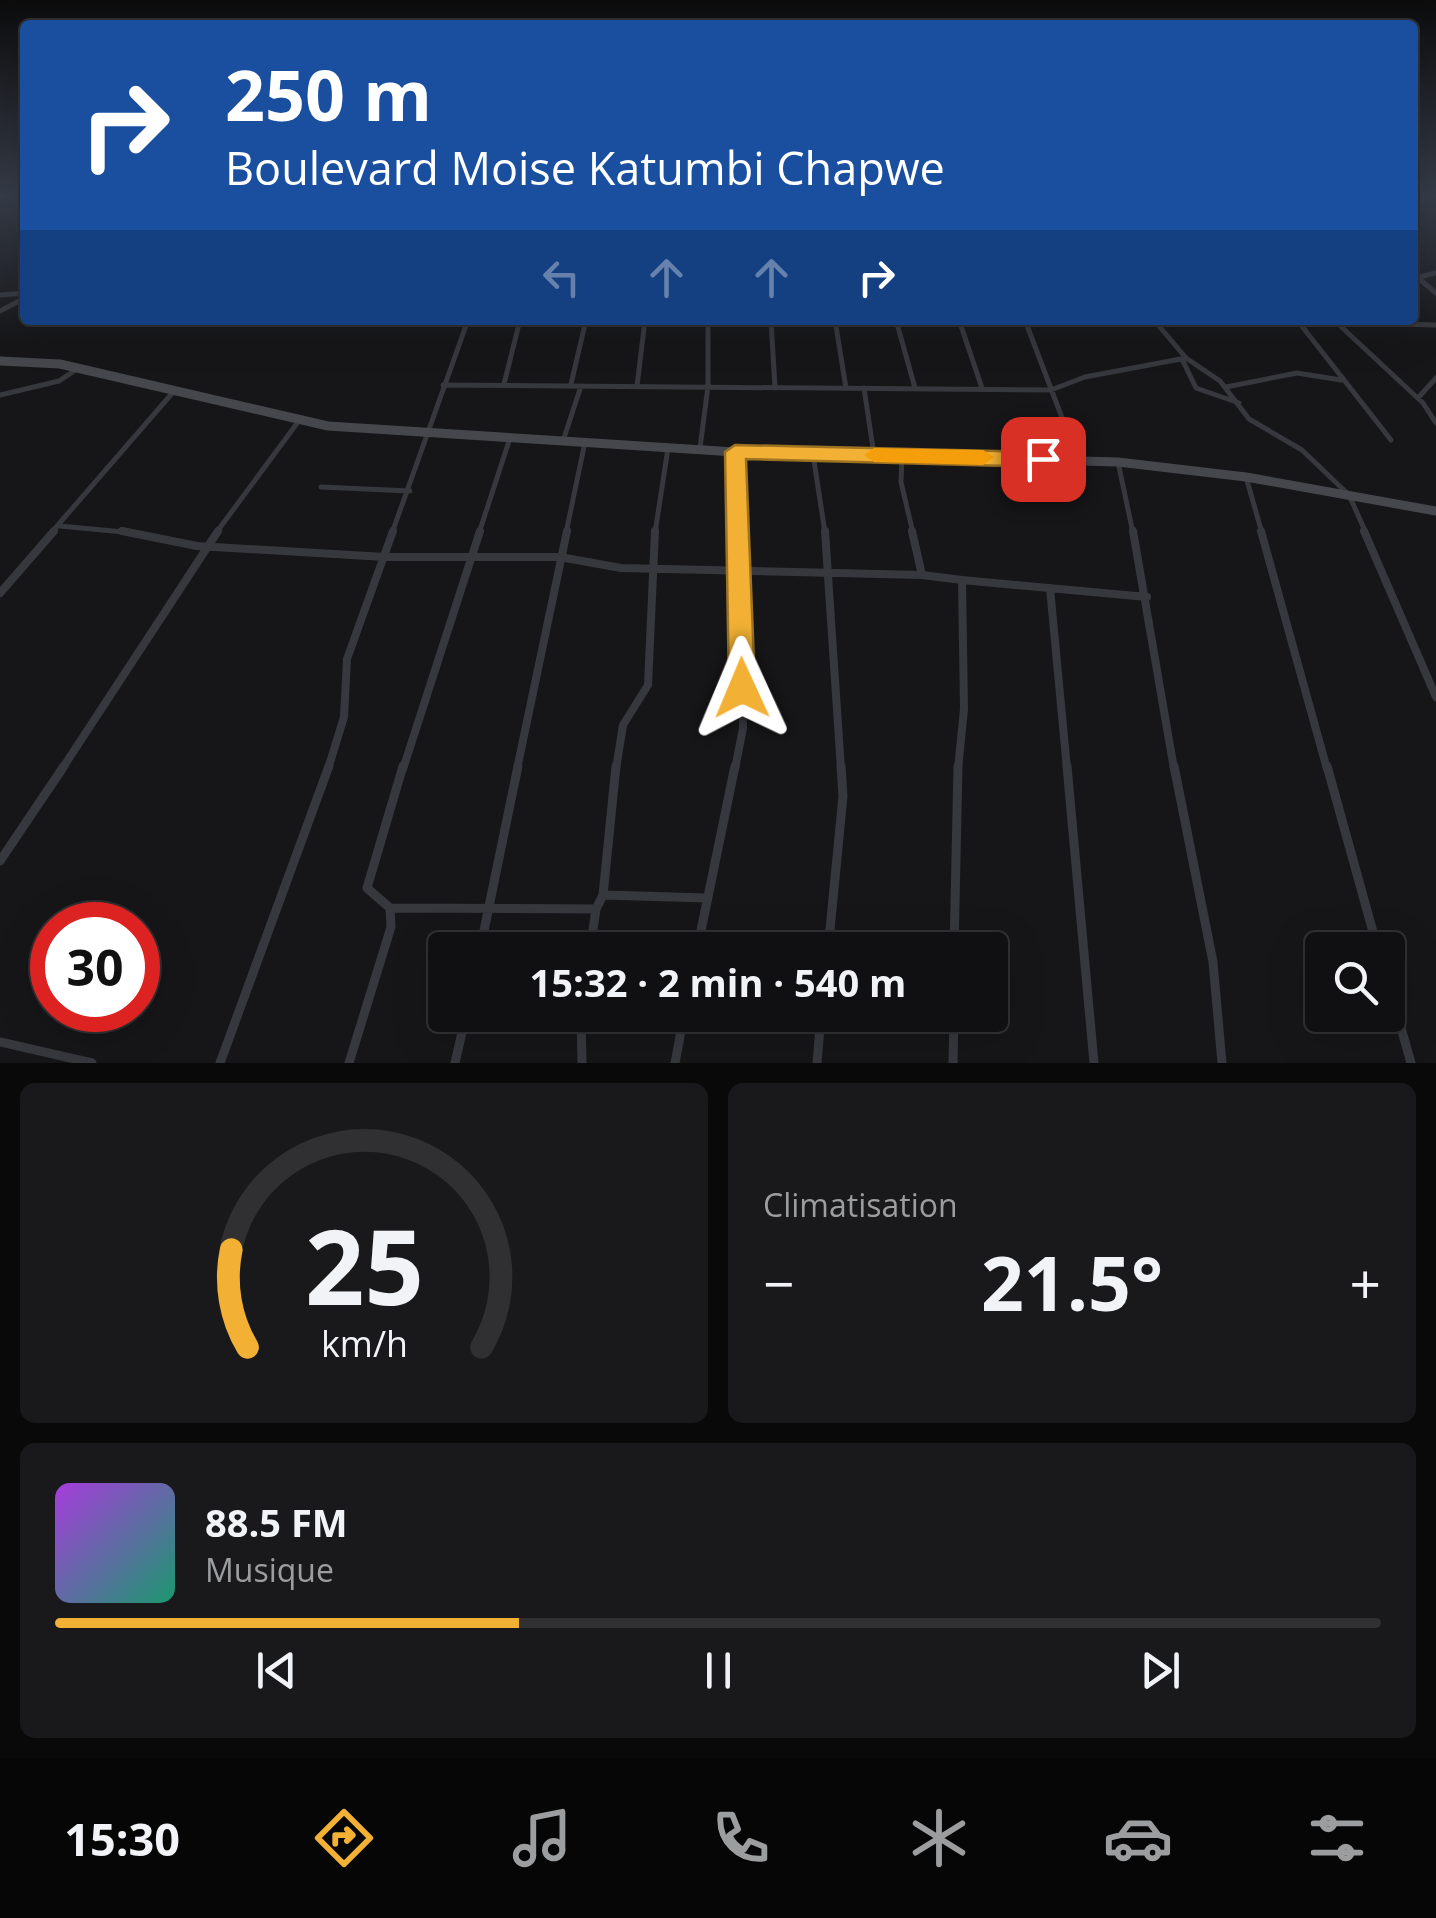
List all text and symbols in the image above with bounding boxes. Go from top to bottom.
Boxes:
text: 250 m [225,46,432,142]
icon: right [60,60,190,190]
text: Boulevard Moise Katumbi Chapwe [225,137,945,198]
icon: left [534,250,589,305]
icon: ahead [639,250,694,305]
icon: ahead [744,250,799,305]
icon: right [849,250,904,305]
pin [1001,417,1086,502]
icon: arrive [1016,432,1071,487]
position arrow [690,636,794,740]
speed limit sign: 30 [30,902,160,1032]
map controls [1305,932,1405,1032]
button: search [1305,932,1405,1032]
text: 15:32 · 2 min · 540 m [530,956,906,1008]
text: Climatisation [763,1183,958,1226]
text: 25 [305,1194,423,1335]
text: 21.5° [981,1231,1163,1333]
text: − [763,1245,794,1320]
text: + [1350,1245,1381,1320]
text: km/h [321,1319,407,1367]
text: 88.5 FM [205,1496,348,1548]
text: Musique [205,1548,334,1591]
icon: previous [249,1643,304,1698]
icon: pause [691,1643,746,1698]
icon: next [1133,1643,1188,1698]
icon: directions [309,1803,379,1873]
icon: music [507,1803,577,1873]
icon: phone [706,1803,776,1873]
icon: climate [904,1803,974,1873]
icon: car [1103,1803,1173,1873]
icon: filters [1302,1803,1372,1873]
text: 15:30 [64,1808,180,1869]

